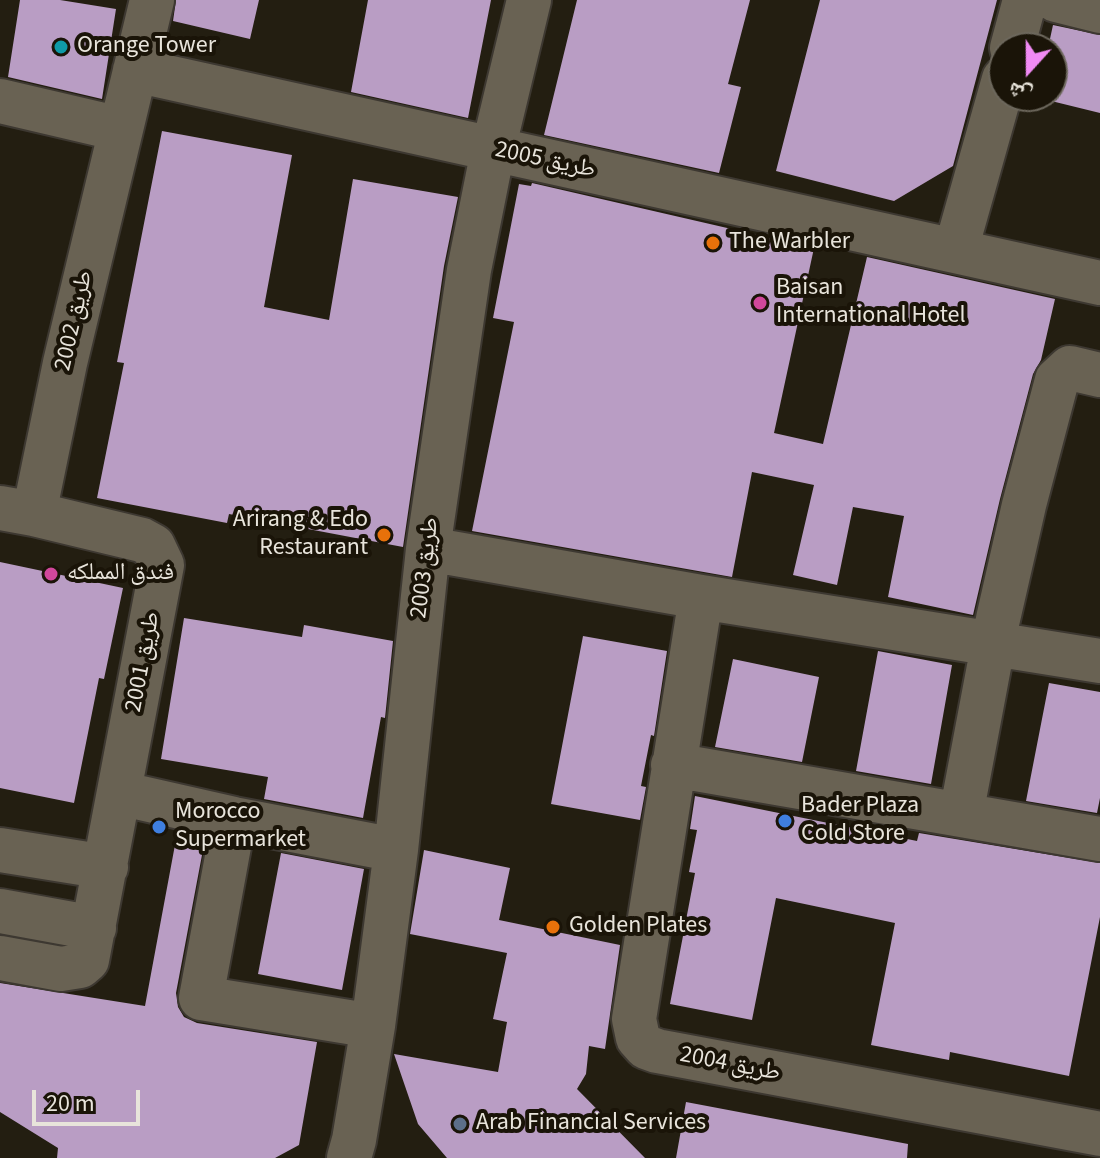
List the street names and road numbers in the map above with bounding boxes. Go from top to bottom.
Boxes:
street label: طريق 2005 [492,136,598,186]
street label: طريق 2002 [50,268,100,374]
street label: طريق 2003 [406,516,446,620]
street label: طريق 2001 [120,609,168,715]
street label: طريق 2004 [677,1041,783,1089]

